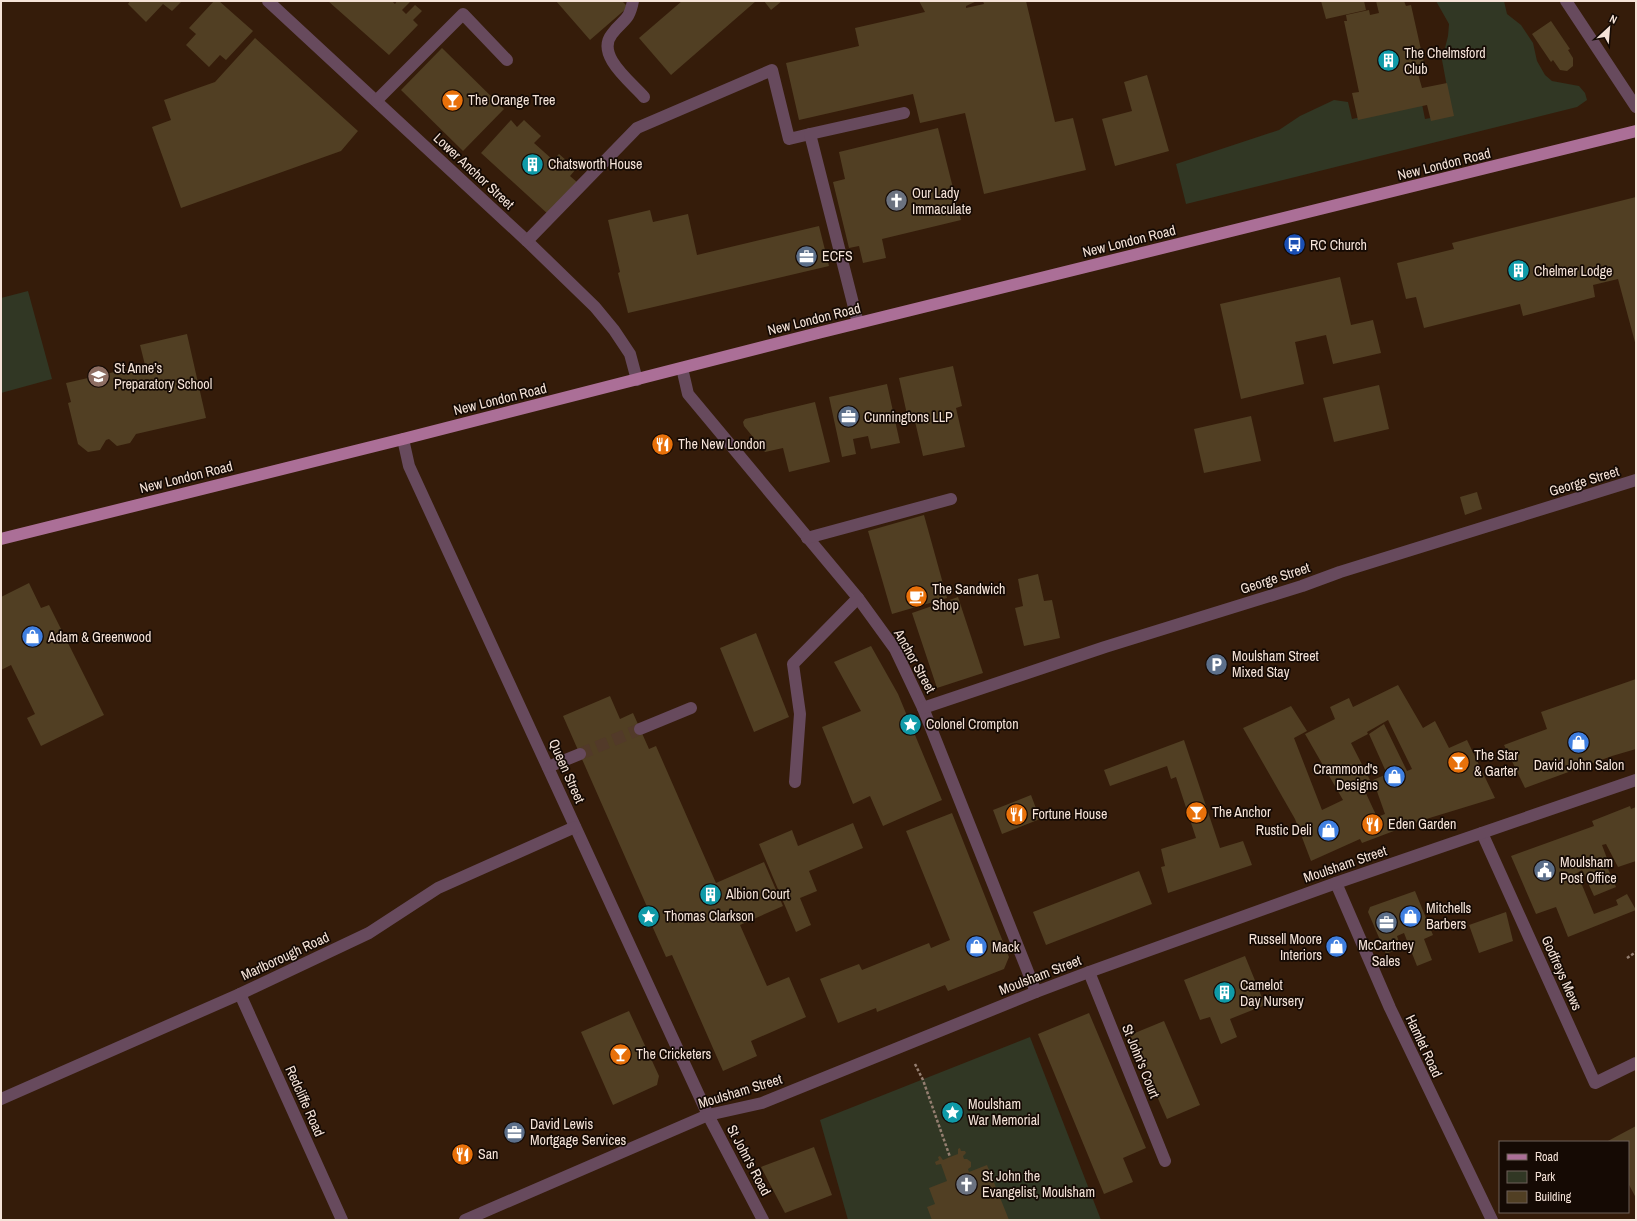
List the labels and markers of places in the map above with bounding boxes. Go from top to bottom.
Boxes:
place label: The Chelmsford Club [1404,44,1486,78]
building icon: The Chelmsford Club [1375,48,1401,74]
bar icon: The Orange Tree [440,87,466,113]
place label: The Orange Tree [468,91,555,109]
building icon: Chatsworth House [519,151,545,177]
place label: Chatsworth House [548,155,642,173]
place label: Our Lady Immaculate [912,184,971,218]
church icon: Our Lady Immaculate [884,188,910,214]
bus stop icon: RC Church [1281,232,1307,258]
place label: RC Church [1310,236,1367,254]
office icon: ECFS [793,243,819,269]
place label: ECFS [822,247,853,265]
building icon: Chelmer Lodge [1505,258,1531,284]
place label: Chelmer Lodge [1534,262,1612,280]
place label: St Anne’s Preparatory School [114,359,212,393]
school or university icon: St Anne’s Preparatory School [86,363,112,389]
office icon: Cunningtons LLP [835,404,861,430]
place label: Cunningtons LLP [864,408,953,426]
restaurant icon: The New London [650,431,676,457]
place label: The New London [678,435,765,453]
place label: The Sandwich Shop [932,580,1005,614]
cafe icon: The Sandwich Shop [904,584,930,610]
shop icon: Adam & Greenwood [20,624,46,650]
place label: Adam & Greenwood [47,628,151,646]
place label: Moulsham Street Mixed Stay [1232,647,1319,681]
parking icon: Moulsham Street Mixed Stay [1204,651,1230,677]
place icon: Colonel Crompton [898,711,924,737]
place label: Colonel Crompton [926,715,1019,733]
shop icon: David John Salon [1566,730,1592,756]
place label: The Star & Garter [1474,746,1518,780]
bar icon: The Star & Garter [1445,750,1471,776]
place label: David John Salon [1534,756,1624,774]
place label: Crammond's Designs [1313,760,1378,794]
shop icon: Crammond's Designs [1381,764,1407,790]
bar icon: The Anchor [1184,799,1210,825]
restaurant icon: Fortune House [1003,801,1029,827]
place label: The Anchor [1212,803,1271,821]
place label: Fortune House [1032,805,1107,823]
restaurant icon: Eden Garden [1359,811,1385,837]
place label: Eden Garden [1388,815,1456,833]
shop icon: Rustic Deli [1315,817,1341,843]
place label: Rustic Deli [1256,821,1312,839]
place label: Moulsham Post Office [1560,853,1617,887]
public building icon: Moulsham Post Office [1531,857,1557,883]
building icon: Albion Court [697,881,723,907]
place label: Albion Court [725,885,790,903]
place label: Mitchells Barbers [1426,899,1472,933]
place icon: Thomas Clarkson [635,903,661,929]
shop icon: Mitchells Barbers [1398,903,1424,929]
place label: Thomas Clarkson [664,907,754,925]
office icon: McCartney Sales [1373,910,1399,936]
place label: Russell Moore Interiors [1249,930,1322,964]
shop icon: Mack [964,934,990,960]
shop icon: Russell Moore Interiors [1324,934,1350,960]
place label: McCartney Sales [1358,936,1414,970]
place label: Mack [992,938,1020,956]
place label: Camelot Day Nursery [1240,976,1304,1010]
building icon: Camelot Day Nursery [1212,980,1238,1006]
bar icon: The Cricketers [607,1041,633,1067]
place label: The Cricketers [636,1045,712,1063]
place label: Moulsham War Memorial [968,1095,1040,1129]
place icon: Moulsham War Memorial [939,1099,965,1125]
place label: David Lewis Mortgage Services [530,1115,627,1149]
office icon: David Lewis Mortgage Services [501,1119,527,1145]
restaurant icon: San [450,1141,476,1167]
place label: San [478,1145,498,1163]
place label: St John the Evangelist, Moulsham [982,1167,1095,1201]
church icon: St John the Evangelist, Moulsham [953,1171,979,1197]

